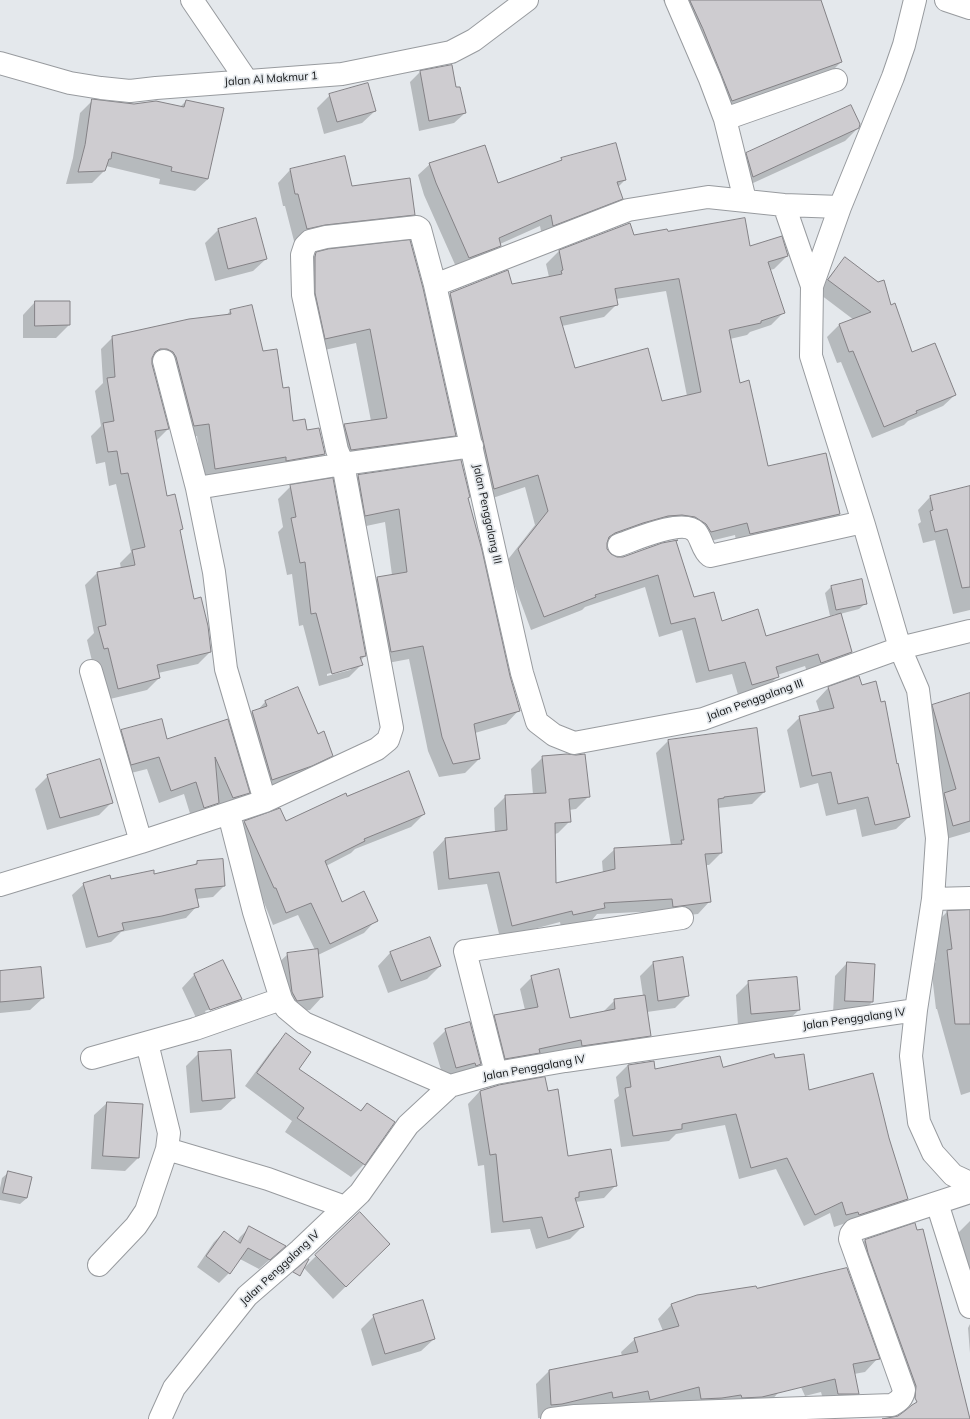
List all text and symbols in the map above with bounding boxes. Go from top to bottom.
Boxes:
street label: Jalan Al Makmur 1 [224,69,318,89]
street label: Jalan Penggalang III [470,463,504,565]
street label: Jalan Penggalang III [705,676,805,724]
street label: Jalan Penggalang IV [802,1005,906,1033]
street label: Jalan Penggalang IV [482,1053,586,1083]
street label: Jalan Penggalang IV [238,1228,322,1308]

